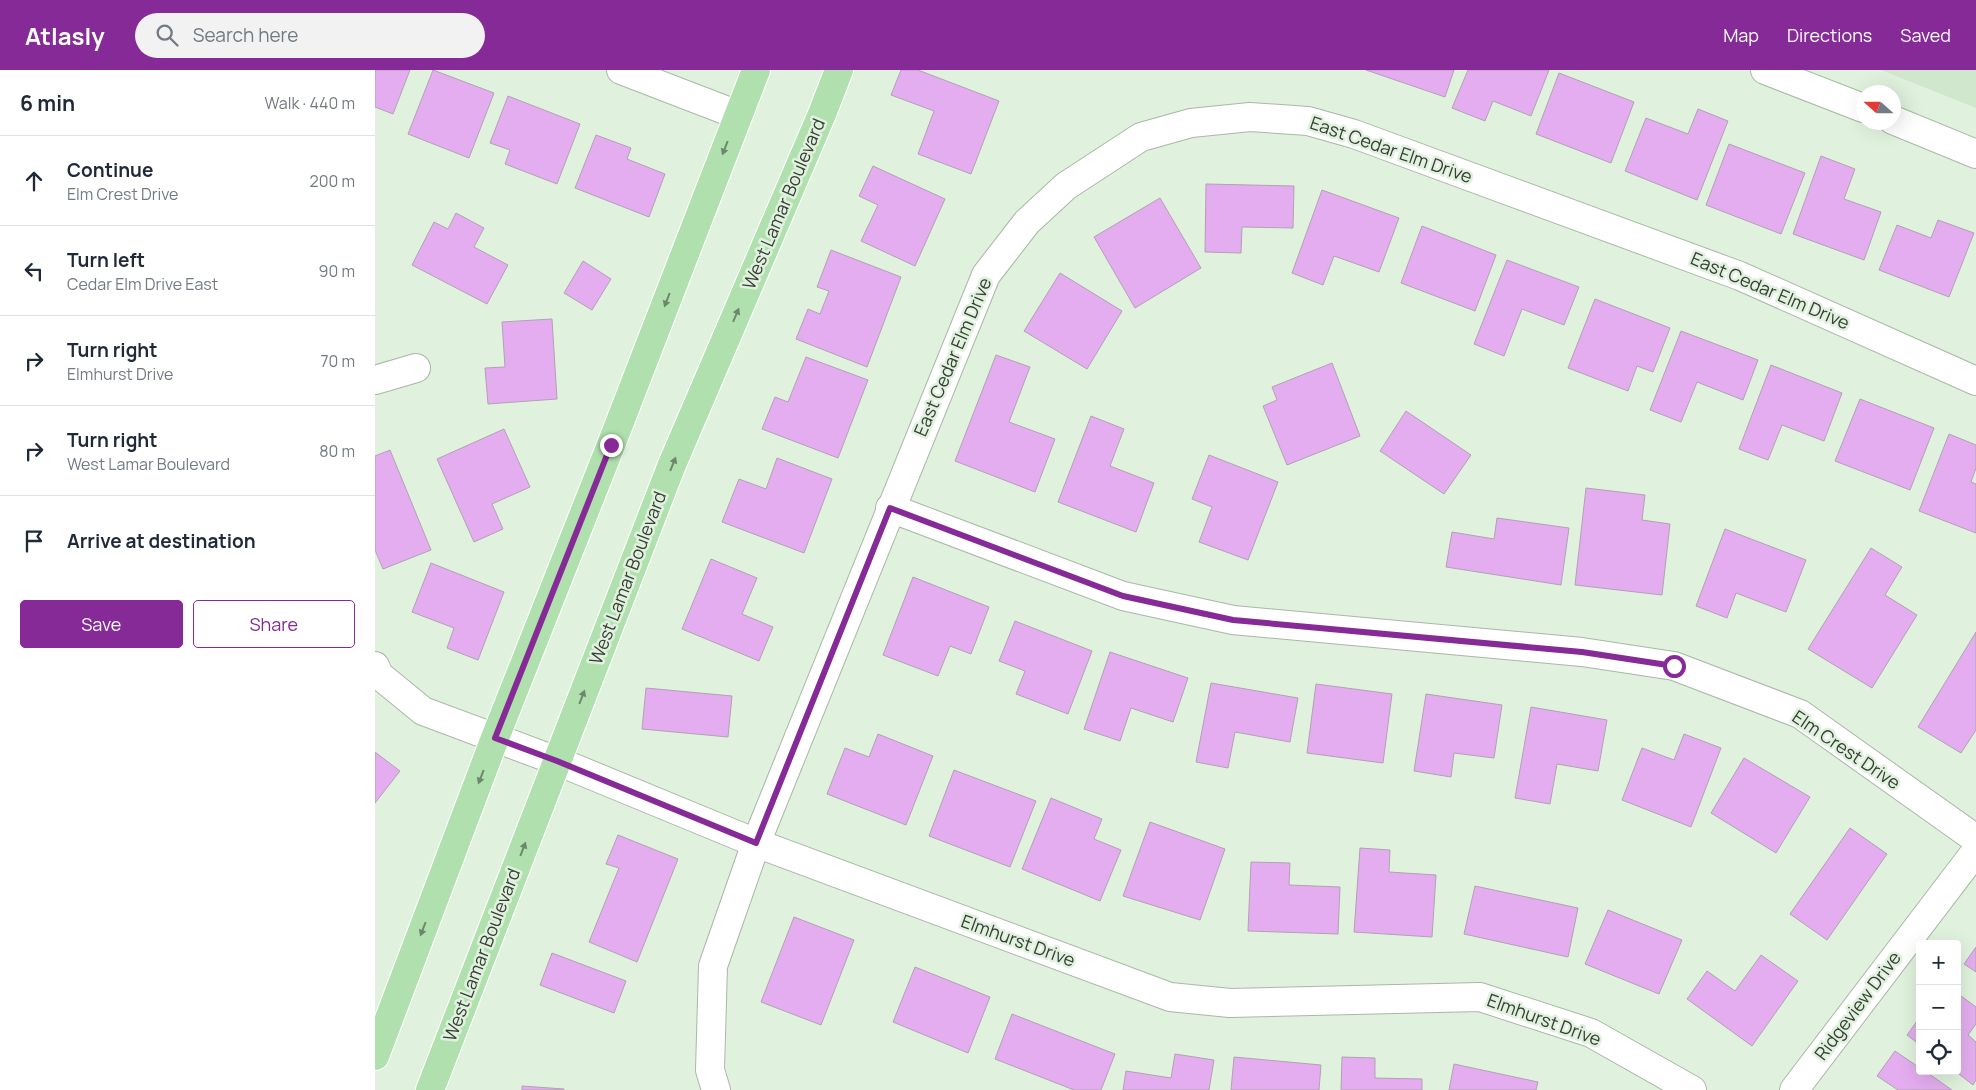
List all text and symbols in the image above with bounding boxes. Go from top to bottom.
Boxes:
search box [135,13,485,58]
text: Atlasly [25,19,105,52]
icon: search [153,21,181,49]
text: Search here [193,22,298,48]
text: Map [1723,23,1759,47]
text: Directions [1787,23,1872,47]
text: Saved [1900,23,1951,47]
north arrow [1856,85,1901,130]
text: 6 min [20,89,75,117]
text: Walk · 440 m [265,92,355,114]
street label: East Cedar Elm Drive [1307,110,1476,188]
street label: West Lamar Boulevard [736,115,830,293]
one-way arrow [721,141,729,156]
text: Continue [67,157,153,183]
icon: ahead [20,167,48,195]
text: 200 m [310,170,355,192]
text: Elm Crest Drive [67,183,178,205]
street label: East Cedar Elm Drive [1687,246,1853,334]
text: Turn left [67,247,145,273]
icon: left [20,257,48,285]
text: 90 m [319,260,355,282]
text: Cedar Elm Drive East [67,273,218,295]
street label: East Cedar Elm Drive [908,274,996,440]
one-way arrow [663,292,670,307]
one-way arrow [733,307,741,322]
text: Turn right [67,337,157,363]
icon: right [20,347,48,375]
text: 70 m [320,350,355,372]
text: Elmhurst Drive [67,363,173,385]
text: Turn right [67,427,157,453]
route end [600,434,623,457]
icon: right [20,437,48,465]
text: 80 m [319,440,355,462]
text: West Lamar Boulevard [67,453,230,475]
one-way arrow [669,457,677,471]
street label: West Lamar Boulevard [583,488,671,668]
icon: arrive [20,527,48,555]
text: Arrive at destination [67,528,256,554]
button: Save [20,600,183,648]
button: Share [193,600,355,648]
route start [1663,655,1686,678]
one-way arrow [578,689,586,704]
street label: Elm Crest Drive [1788,704,1905,794]
one-way arrow [476,770,484,784]
one-way arrow [520,841,528,856]
street label: West Lamar Boulevard [437,865,525,1045]
street label: Elmhurst Drive [958,908,1079,972]
one-way arrow [419,922,427,937]
map controls [1916,940,1961,1075]
button: + [1916,940,1961,985]
street label: Ridgeview Drive [1808,946,1906,1065]
button: − [1916,985,1961,1030]
street label: Elmhurst Drive [1484,987,1605,1051]
button: locate [1916,1030,1961,1075]

